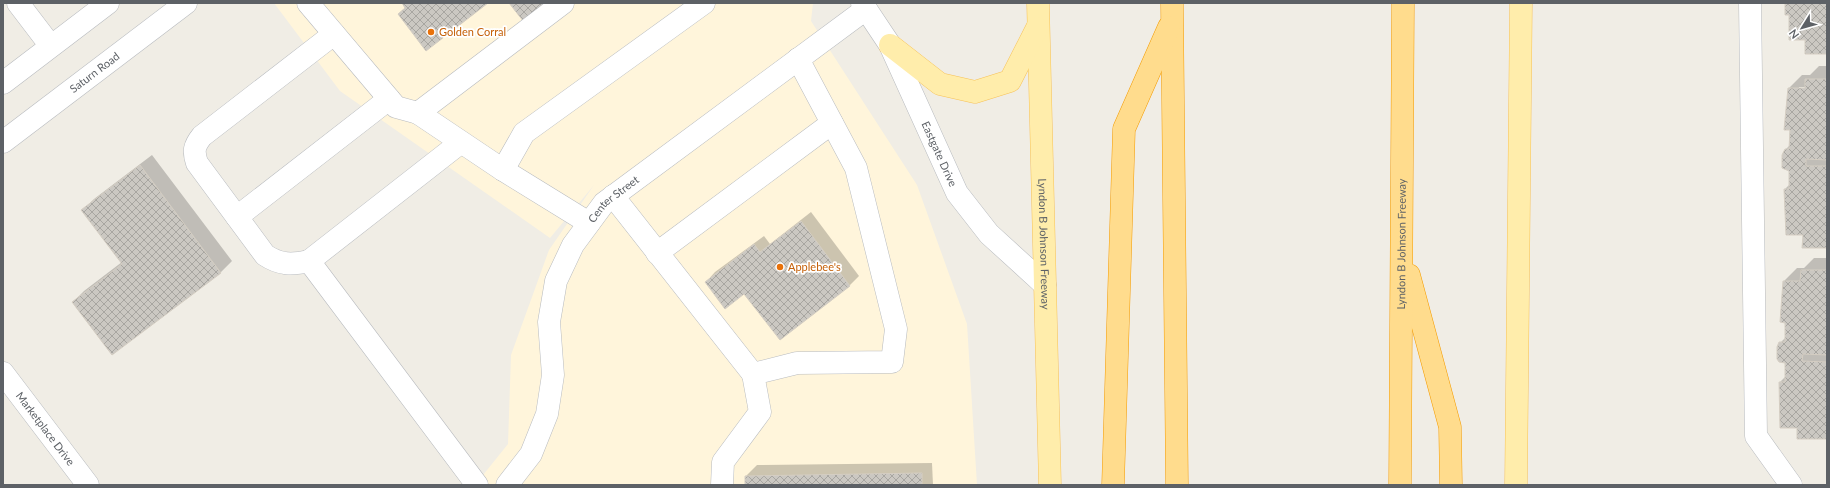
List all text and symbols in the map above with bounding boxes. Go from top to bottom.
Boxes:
north arrow [1782,8,1822,48]
place label: Golden Corral [439,25,506,38]
marker: Golden Corral [426,27,436,37]
text: N [1786,27,1801,42]
street label: Saturn Road [67,49,122,95]
street label: Eastgate Drive [919,119,960,189]
street label: Center Street [585,173,641,225]
street label: Lyndon B Johnson Freeway [1036,178,1053,310]
street label: Lyndon B Johnson Freeway [1394,178,1408,310]
place label: Applebee's [788,260,841,273]
marker: Applebee's [775,262,785,272]
street label: Marketplace Drive [14,389,78,468]

